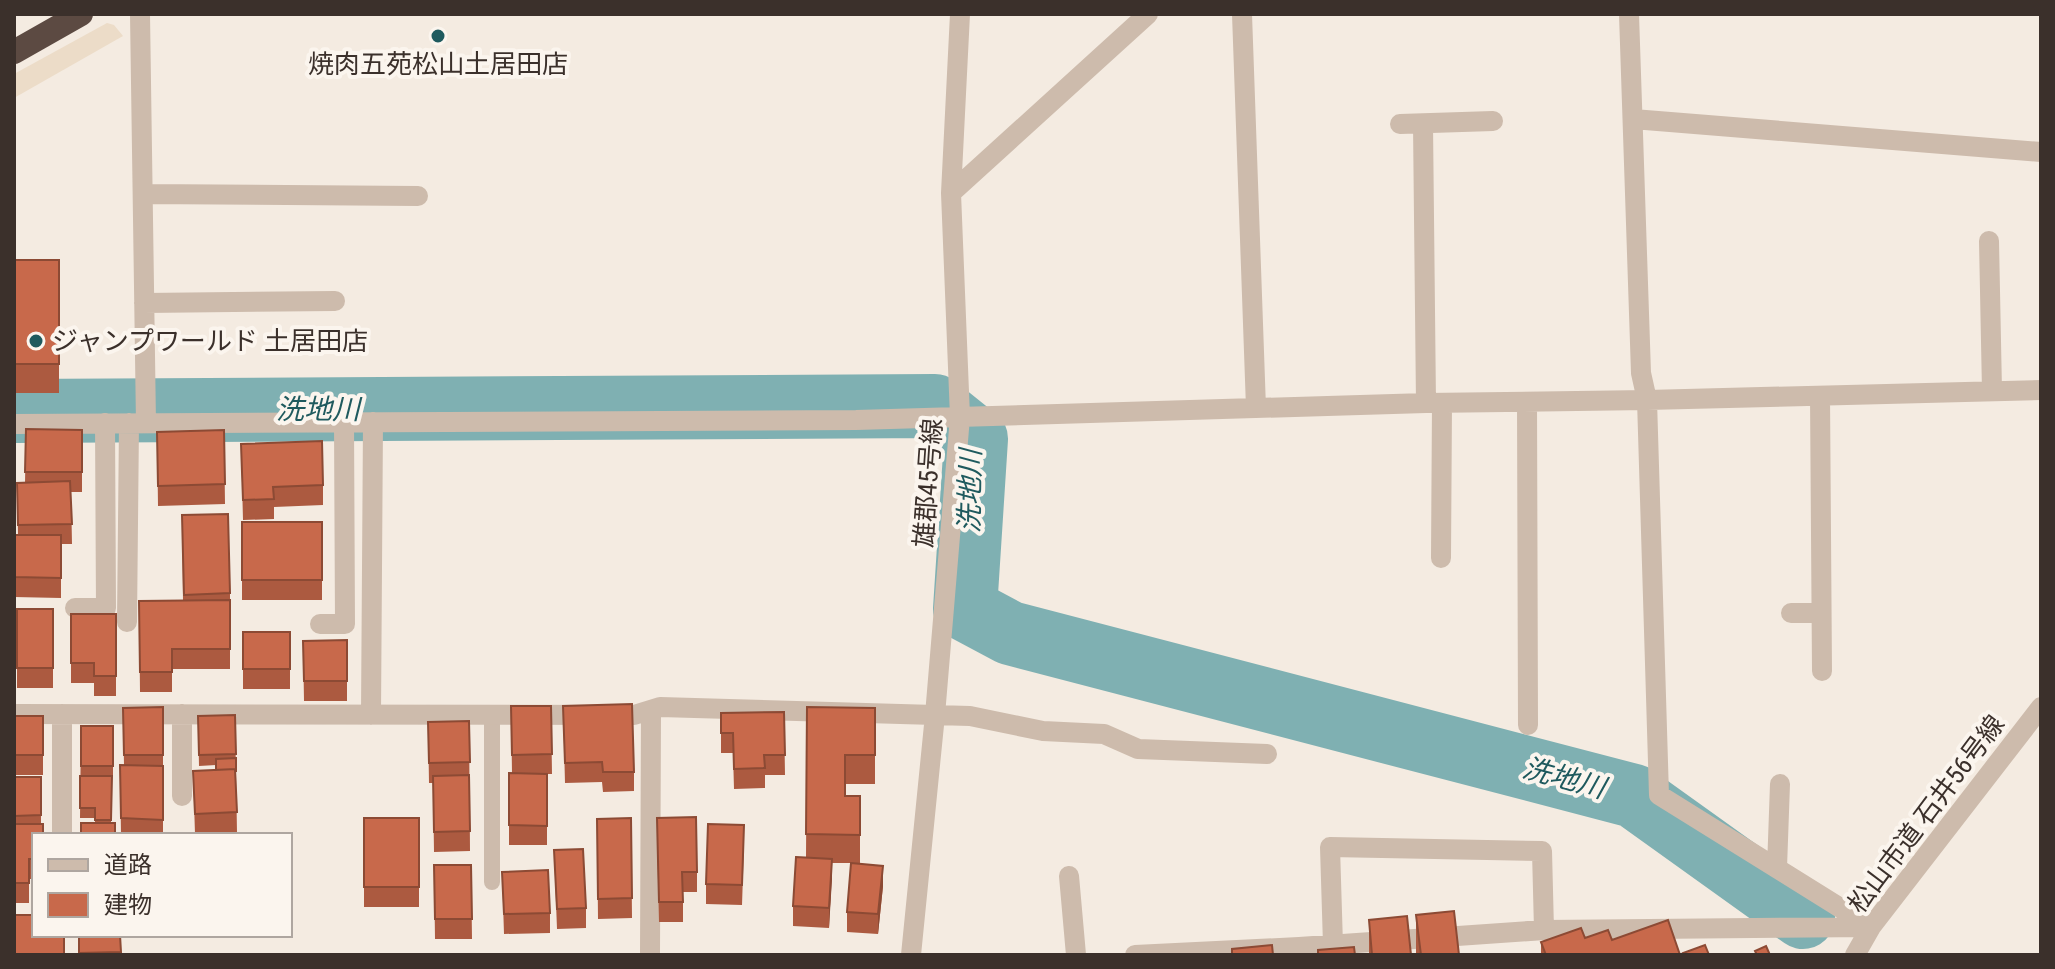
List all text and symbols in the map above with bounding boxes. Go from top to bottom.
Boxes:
marker: 焼肉五苑松山土居田店 [429,27,447,45]
place label: 焼肉五苑松山土居田店 [308,49,568,79]
place label: ジャンプワールド 土居田店 [52,326,368,356]
marker: ジャンプワールド 土居田店 [27,332,45,350]
water label: 洗地川 [276,393,363,426]
street label: 雄郡45号線 [909,417,947,549]
water label: 洗地川 [953,446,987,533]
street label: 松山市道 石井56号線 [1842,709,2010,919]
water label: 洗地川 [1519,751,1612,806]
legend [32,833,292,937]
text: 道路 [104,851,152,879]
text: 建物 [104,891,152,919]

